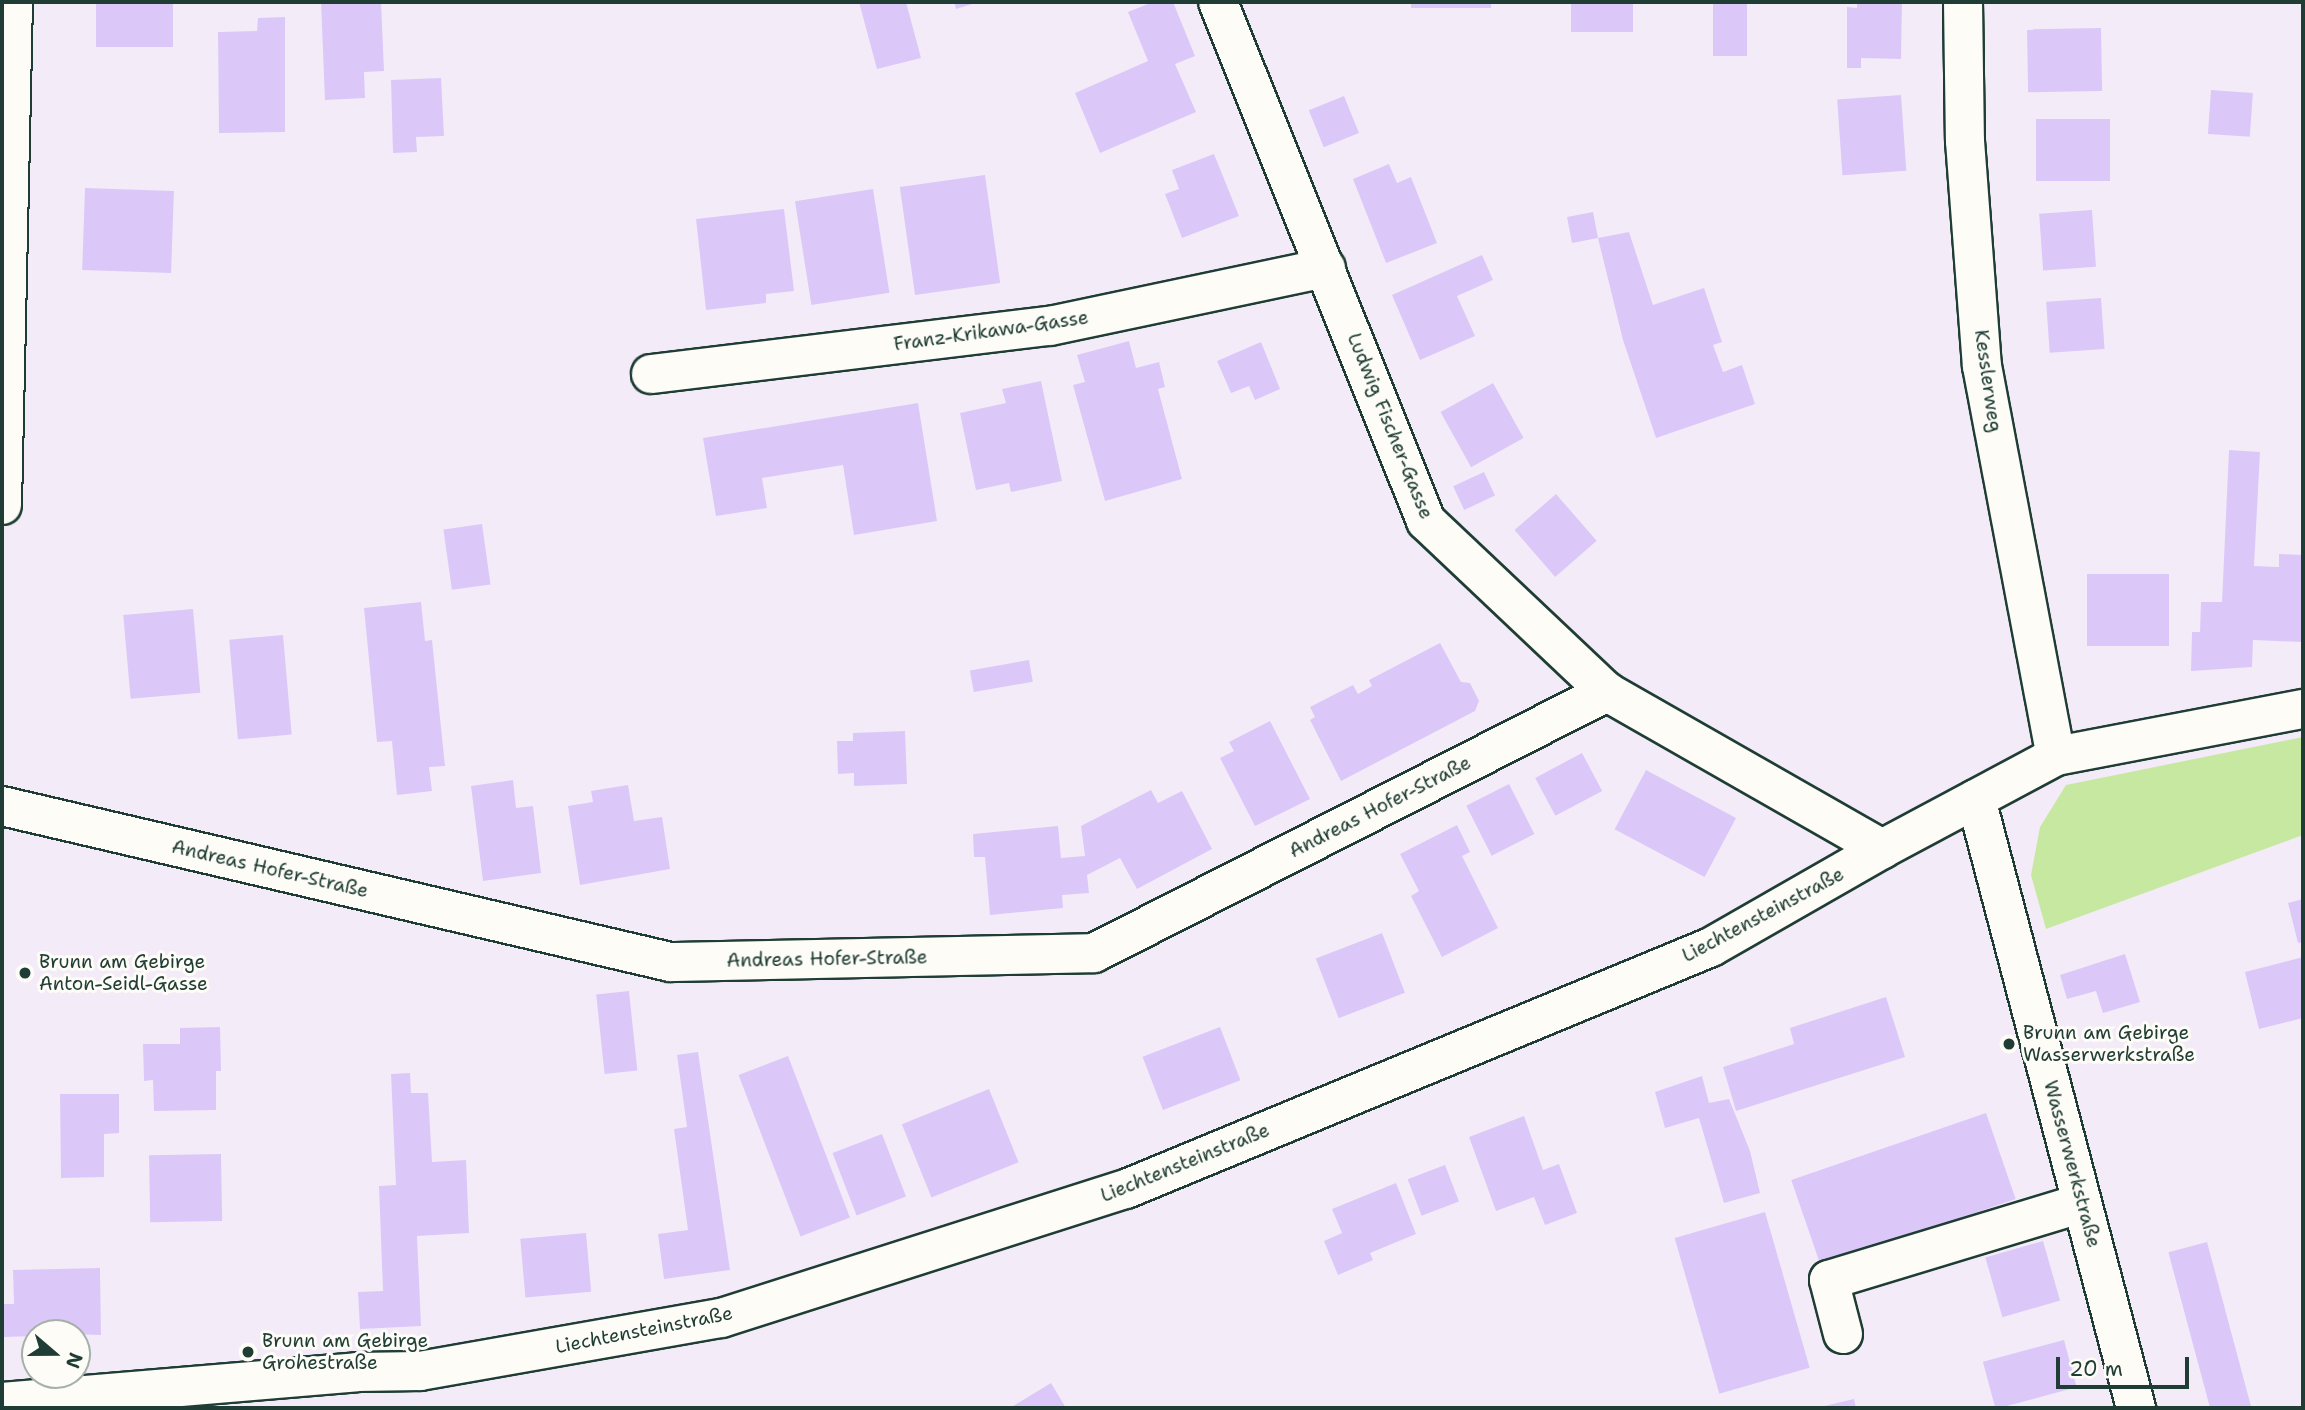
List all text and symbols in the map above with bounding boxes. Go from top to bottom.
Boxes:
street label: Franz-Krikawa-Gasse [892,306,1090,356]
street label: Kesslerweg [1970,328,2006,434]
street label: Ludwig Fischer-Gasse [1342,330,1438,522]
street label: Andreas Hofer-Straße [1285,751,1475,863]
street label: Andreas Hofer-Straße [169,835,371,903]
street label: Liechtensteinstraße [1678,863,1848,967]
street label: Andreas Hofer-Straße [726,946,928,972]
place label: Brunn am Gebirge Anton-Seidl-Gasse [39,951,208,995]
marker: Brunn am Gebirge Anton-Seidl-Gasse [17,965,33,981]
place label: Brunn am Gebirge Wasserwerkstraße [2023,1022,2195,1066]
marker: Brunn am Gebirge Wasserwerkstraße [2001,1036,2017,1052]
street label: Wasserwerkstraße [2039,1078,2105,1250]
street label: Liechtensteinstraße [1097,1119,1273,1207]
street label: Liechtensteinstraße [554,1302,734,1358]
north arrow [21,1319,91,1389]
place label: Brunn am Gebirge Grohestraße [262,1330,428,1374]
marker: Brunn am Gebirge Grohestraße [240,1344,256,1360]
scale bar [2060,1344,2193,1388]
text: N [60,1349,89,1372]
text: 20 m [2069,1355,2123,1383]

